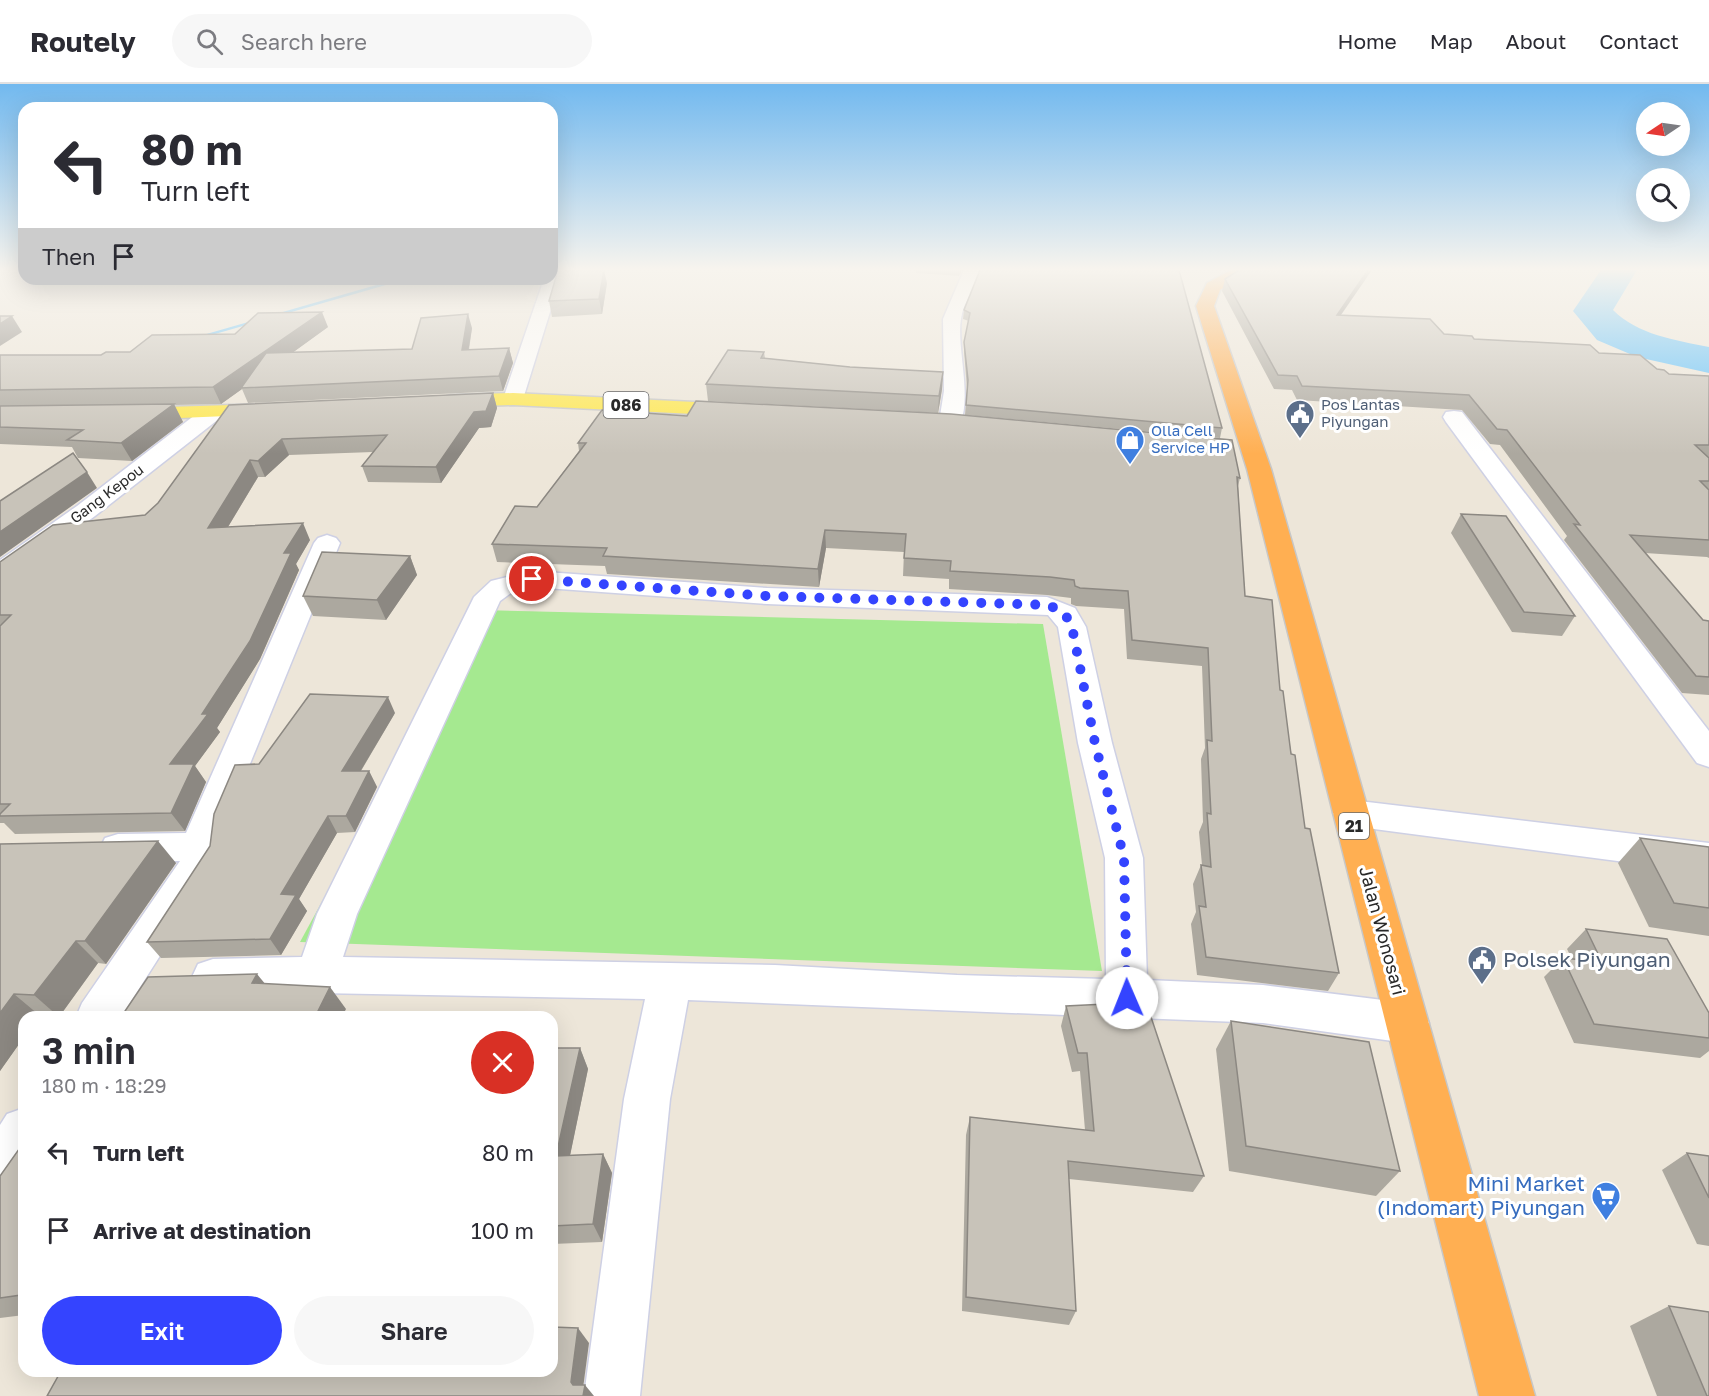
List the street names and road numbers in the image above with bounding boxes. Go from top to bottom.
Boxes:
road number: 086 [604,392,648,418]
street label: Gang Kepou [66,460,147,527]
road number: 21 [1339,813,1369,839]
street label: Jalan Wonosari [1355,864,1411,998]

